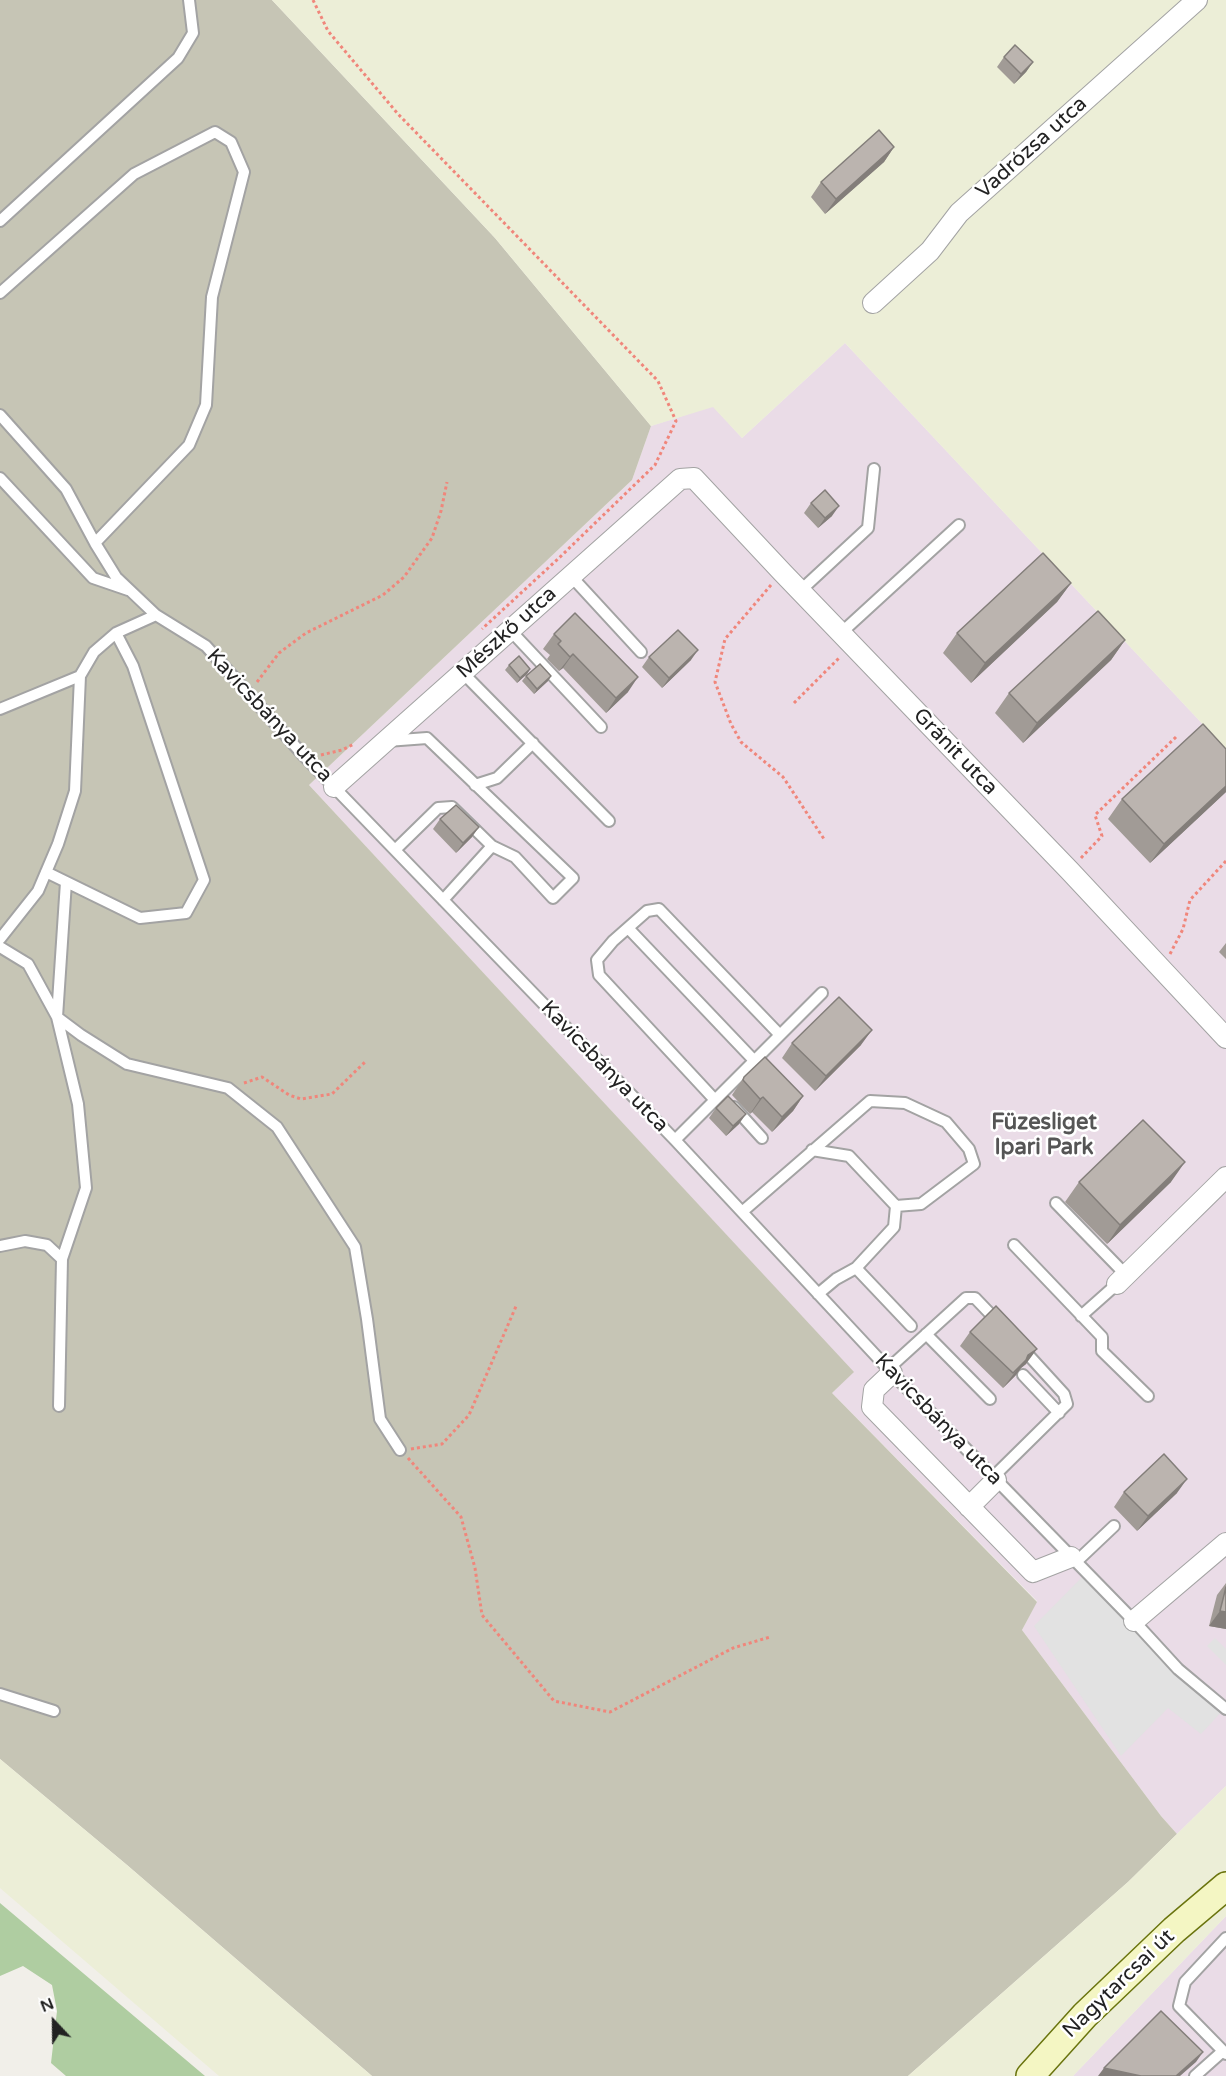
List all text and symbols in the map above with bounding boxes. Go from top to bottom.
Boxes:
street label: Vadrózsa utca [971,92,1093,204]
street label: Mészkő utca [452,582,562,684]
street label: Kavicsbánya utca [201,644,337,788]
street label: Gránit utca [907,703,1003,801]
street label: Kavicsbánya utca [535,996,673,1138]
district label: Füzesliget Ipari Park [991,1110,1097,1162]
street label: Kavicsbánya utca [869,1349,1007,1491]
street label: Nagytarcsai út [1058,1924,1180,2044]
north arrow [24,1992,84,2052]
text: N [38,1994,57,2017]

